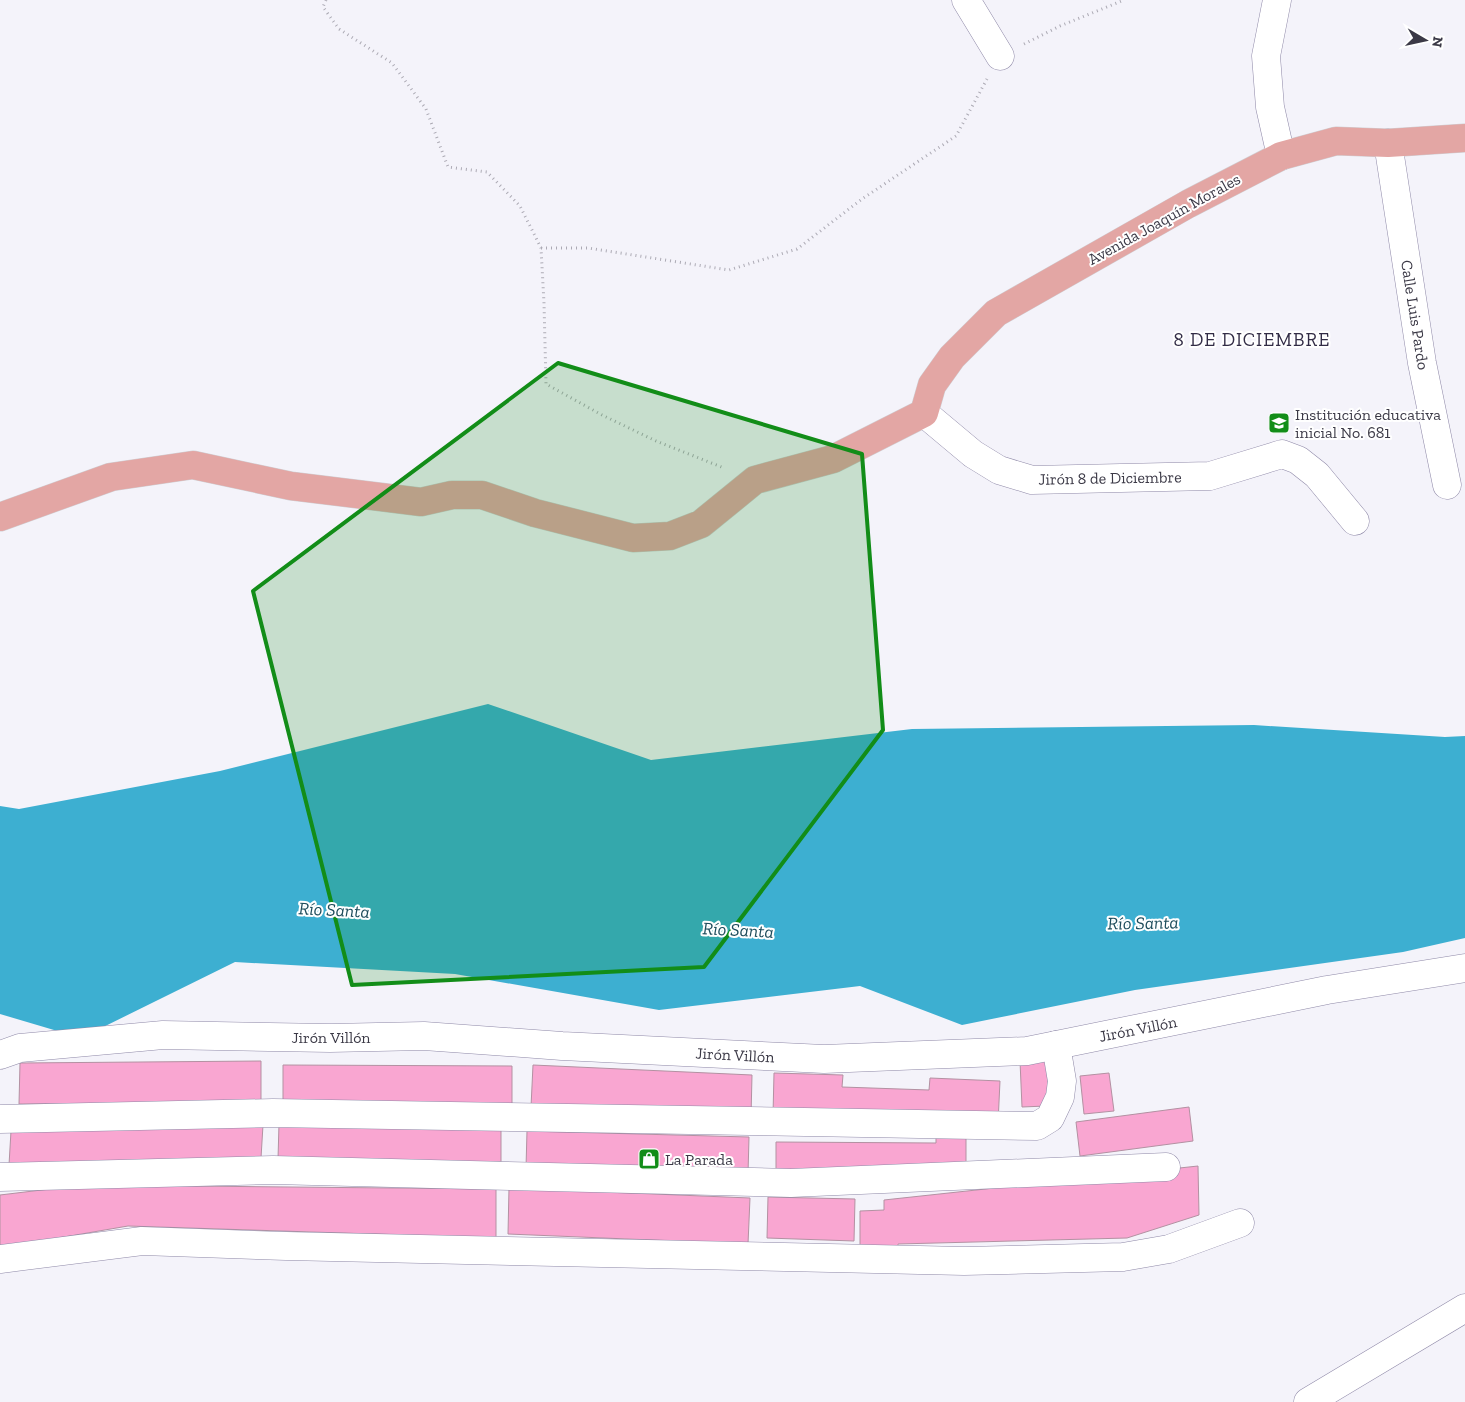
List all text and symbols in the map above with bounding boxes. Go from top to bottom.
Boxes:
north arrow [1400,15,1450,65]
text: N [1428,35,1447,49]
street label: Avenida Joaquín Morales [1084,169,1244,269]
street label: Calle Luis Pardo [1397,259,1433,371]
district label: 8 DE DICIEMBRE [1174,328,1330,351]
place label: Institución educativa inicial No. 681 [1295,405,1441,442]
school or university icon: Institución educativa inicial No. 681 [1267,411,1291,435]
street label: Jirón 8 de Diciembre [1038,467,1182,489]
water label: Río Santa [298,897,370,923]
water label: Río Santa [1107,911,1179,935]
water label: Río Santa [702,917,774,943]
street label: Jirón Villón [1097,1012,1179,1046]
street label: Jirón Villón [291,1028,371,1047]
street label: Jirón Villón [695,1043,776,1067]
shop icon: La Parada [637,1147,661,1171]
place label: La Parada [665,1150,733,1169]

